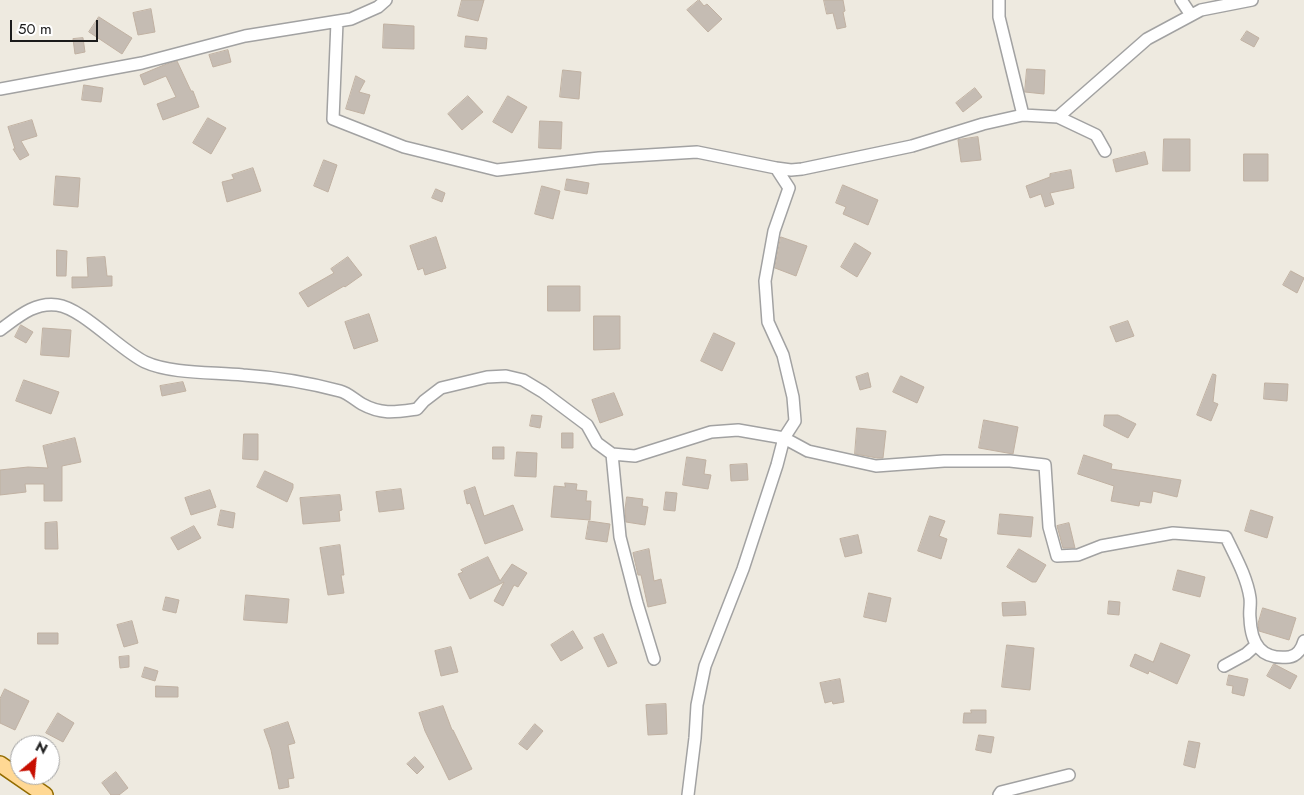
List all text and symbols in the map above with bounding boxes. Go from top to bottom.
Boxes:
scale bar [12,10,100,42]
text: 50 m [18,18,52,40]
north arrow [10,735,60,785]
text: N [32,736,51,759]

